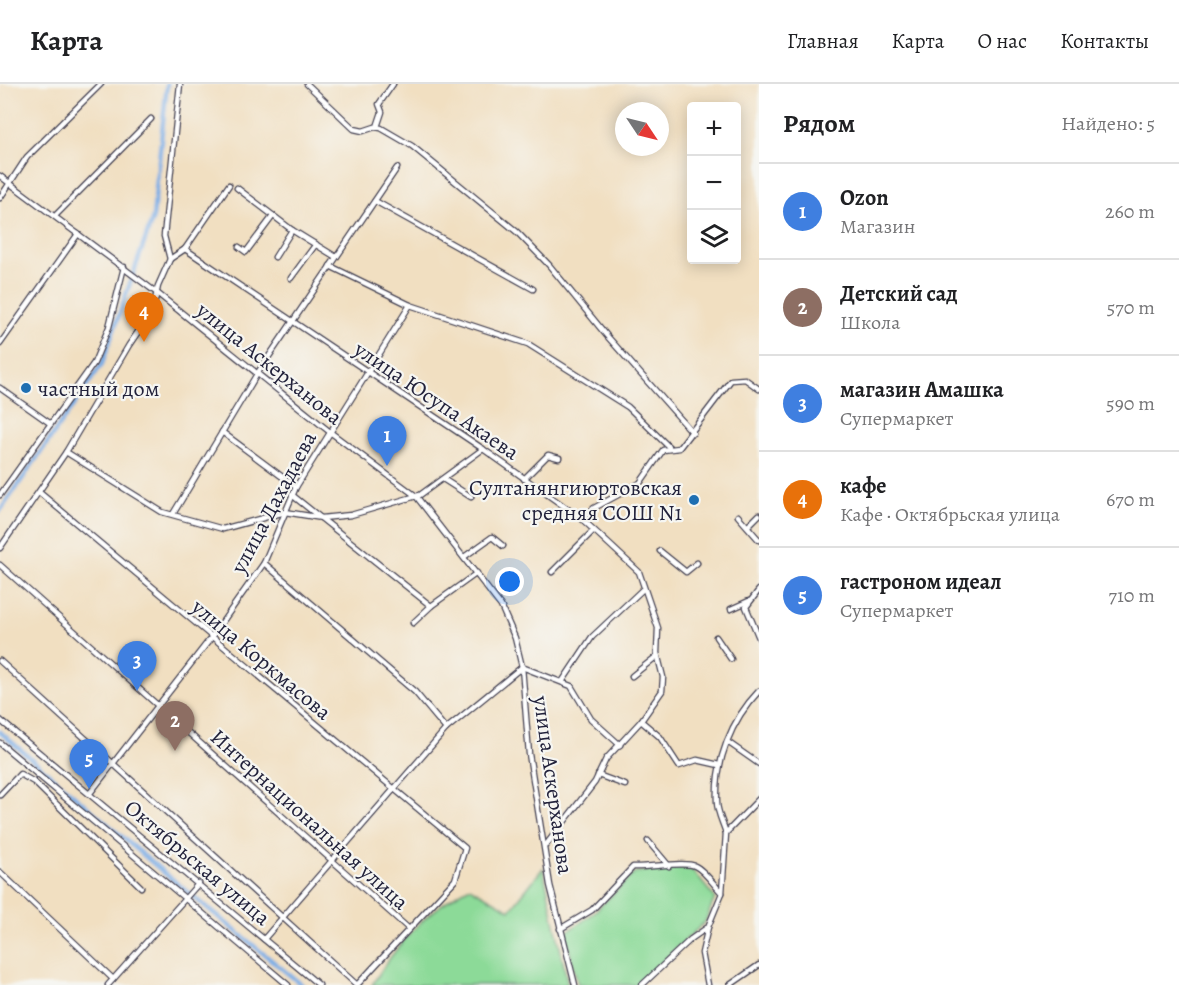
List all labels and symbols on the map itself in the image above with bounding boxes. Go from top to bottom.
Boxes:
north arrow [615,102,669,156]
pin: 4 [124,292,164,342]
street label: улица Аскерханова [189,295,349,433]
street label: улица Юсупа Акаева [347,334,526,468]
place label: частный дом [38,374,159,404]
marker: частный дом [19,381,33,395]
pin: 1 [368,416,406,466]
street label: улица Дахадаева [223,425,324,580]
place label: Султанянгиюртовская средняя СОШ N1 [469,473,682,528]
marker: Султанянгиюртовская средняя СОШ N1 [687,493,701,507]
your location [495,567,524,596]
street label: улица Коркмасова [184,592,338,728]
pin: 3 [118,642,156,691]
street label: улица Аскерханова [526,693,580,877]
pin: 2 [156,702,195,751]
street label: Интернациональная улица [204,723,416,918]
pin: 5 [70,740,109,789]
street label: Октябрьская улица [118,793,277,933]

